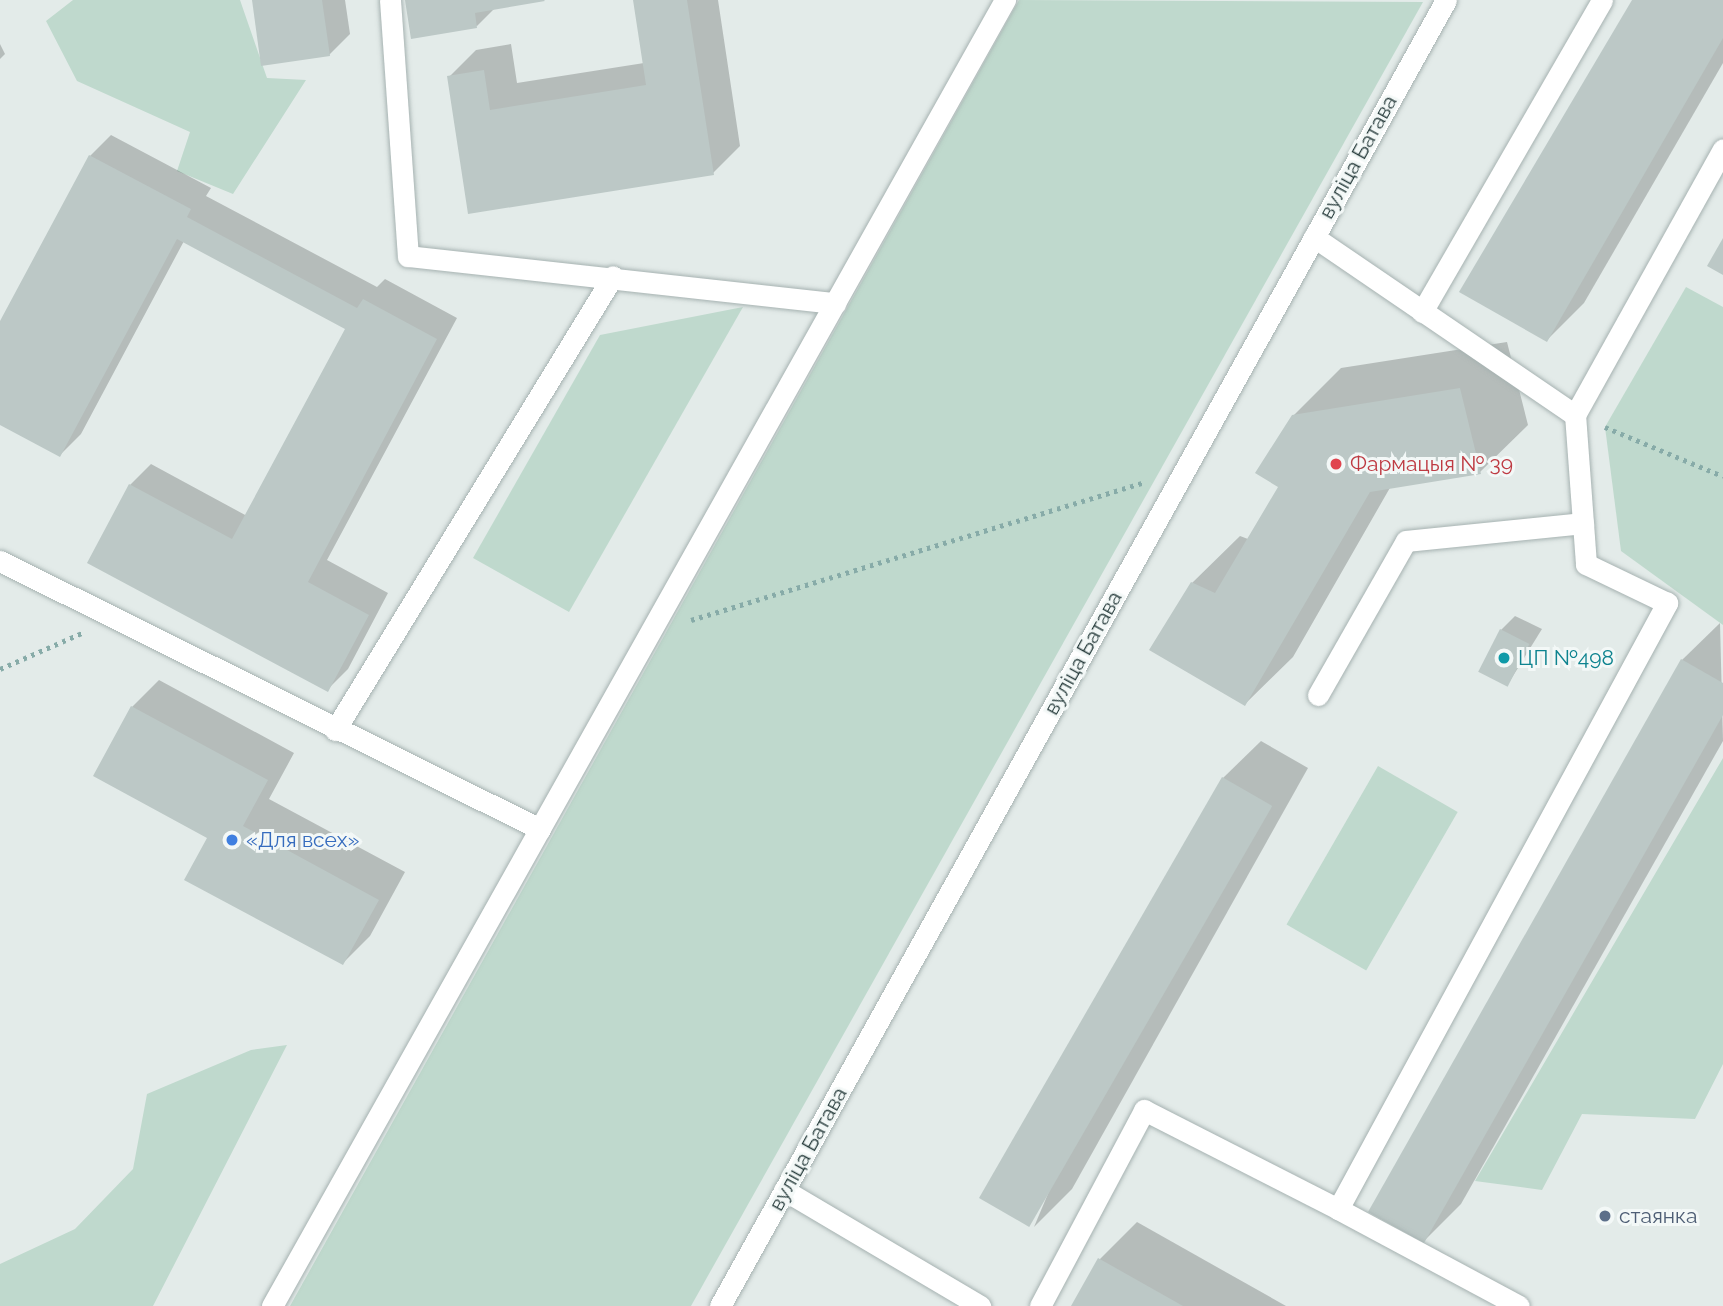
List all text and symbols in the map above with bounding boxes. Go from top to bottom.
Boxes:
street label: вуліца Батава [1314,91,1402,223]
place label: Фармацыя № 39 [1350,451,1513,477]
marker: Фармацыя № 39 [1328,456,1344,472]
street label: вуліца Батава [1039,587,1127,719]
place label: ЦП №498 [1518,645,1614,671]
marker: ЦП №498 [1496,650,1512,666]
place label: «Для всех» [246,827,359,853]
marker: «Для всех» [224,832,240,848]
street label: вуліца Батава [764,1083,852,1215]
place label: стаянка [1619,1203,1697,1229]
marker: стаянка [1597,1208,1613,1224]

